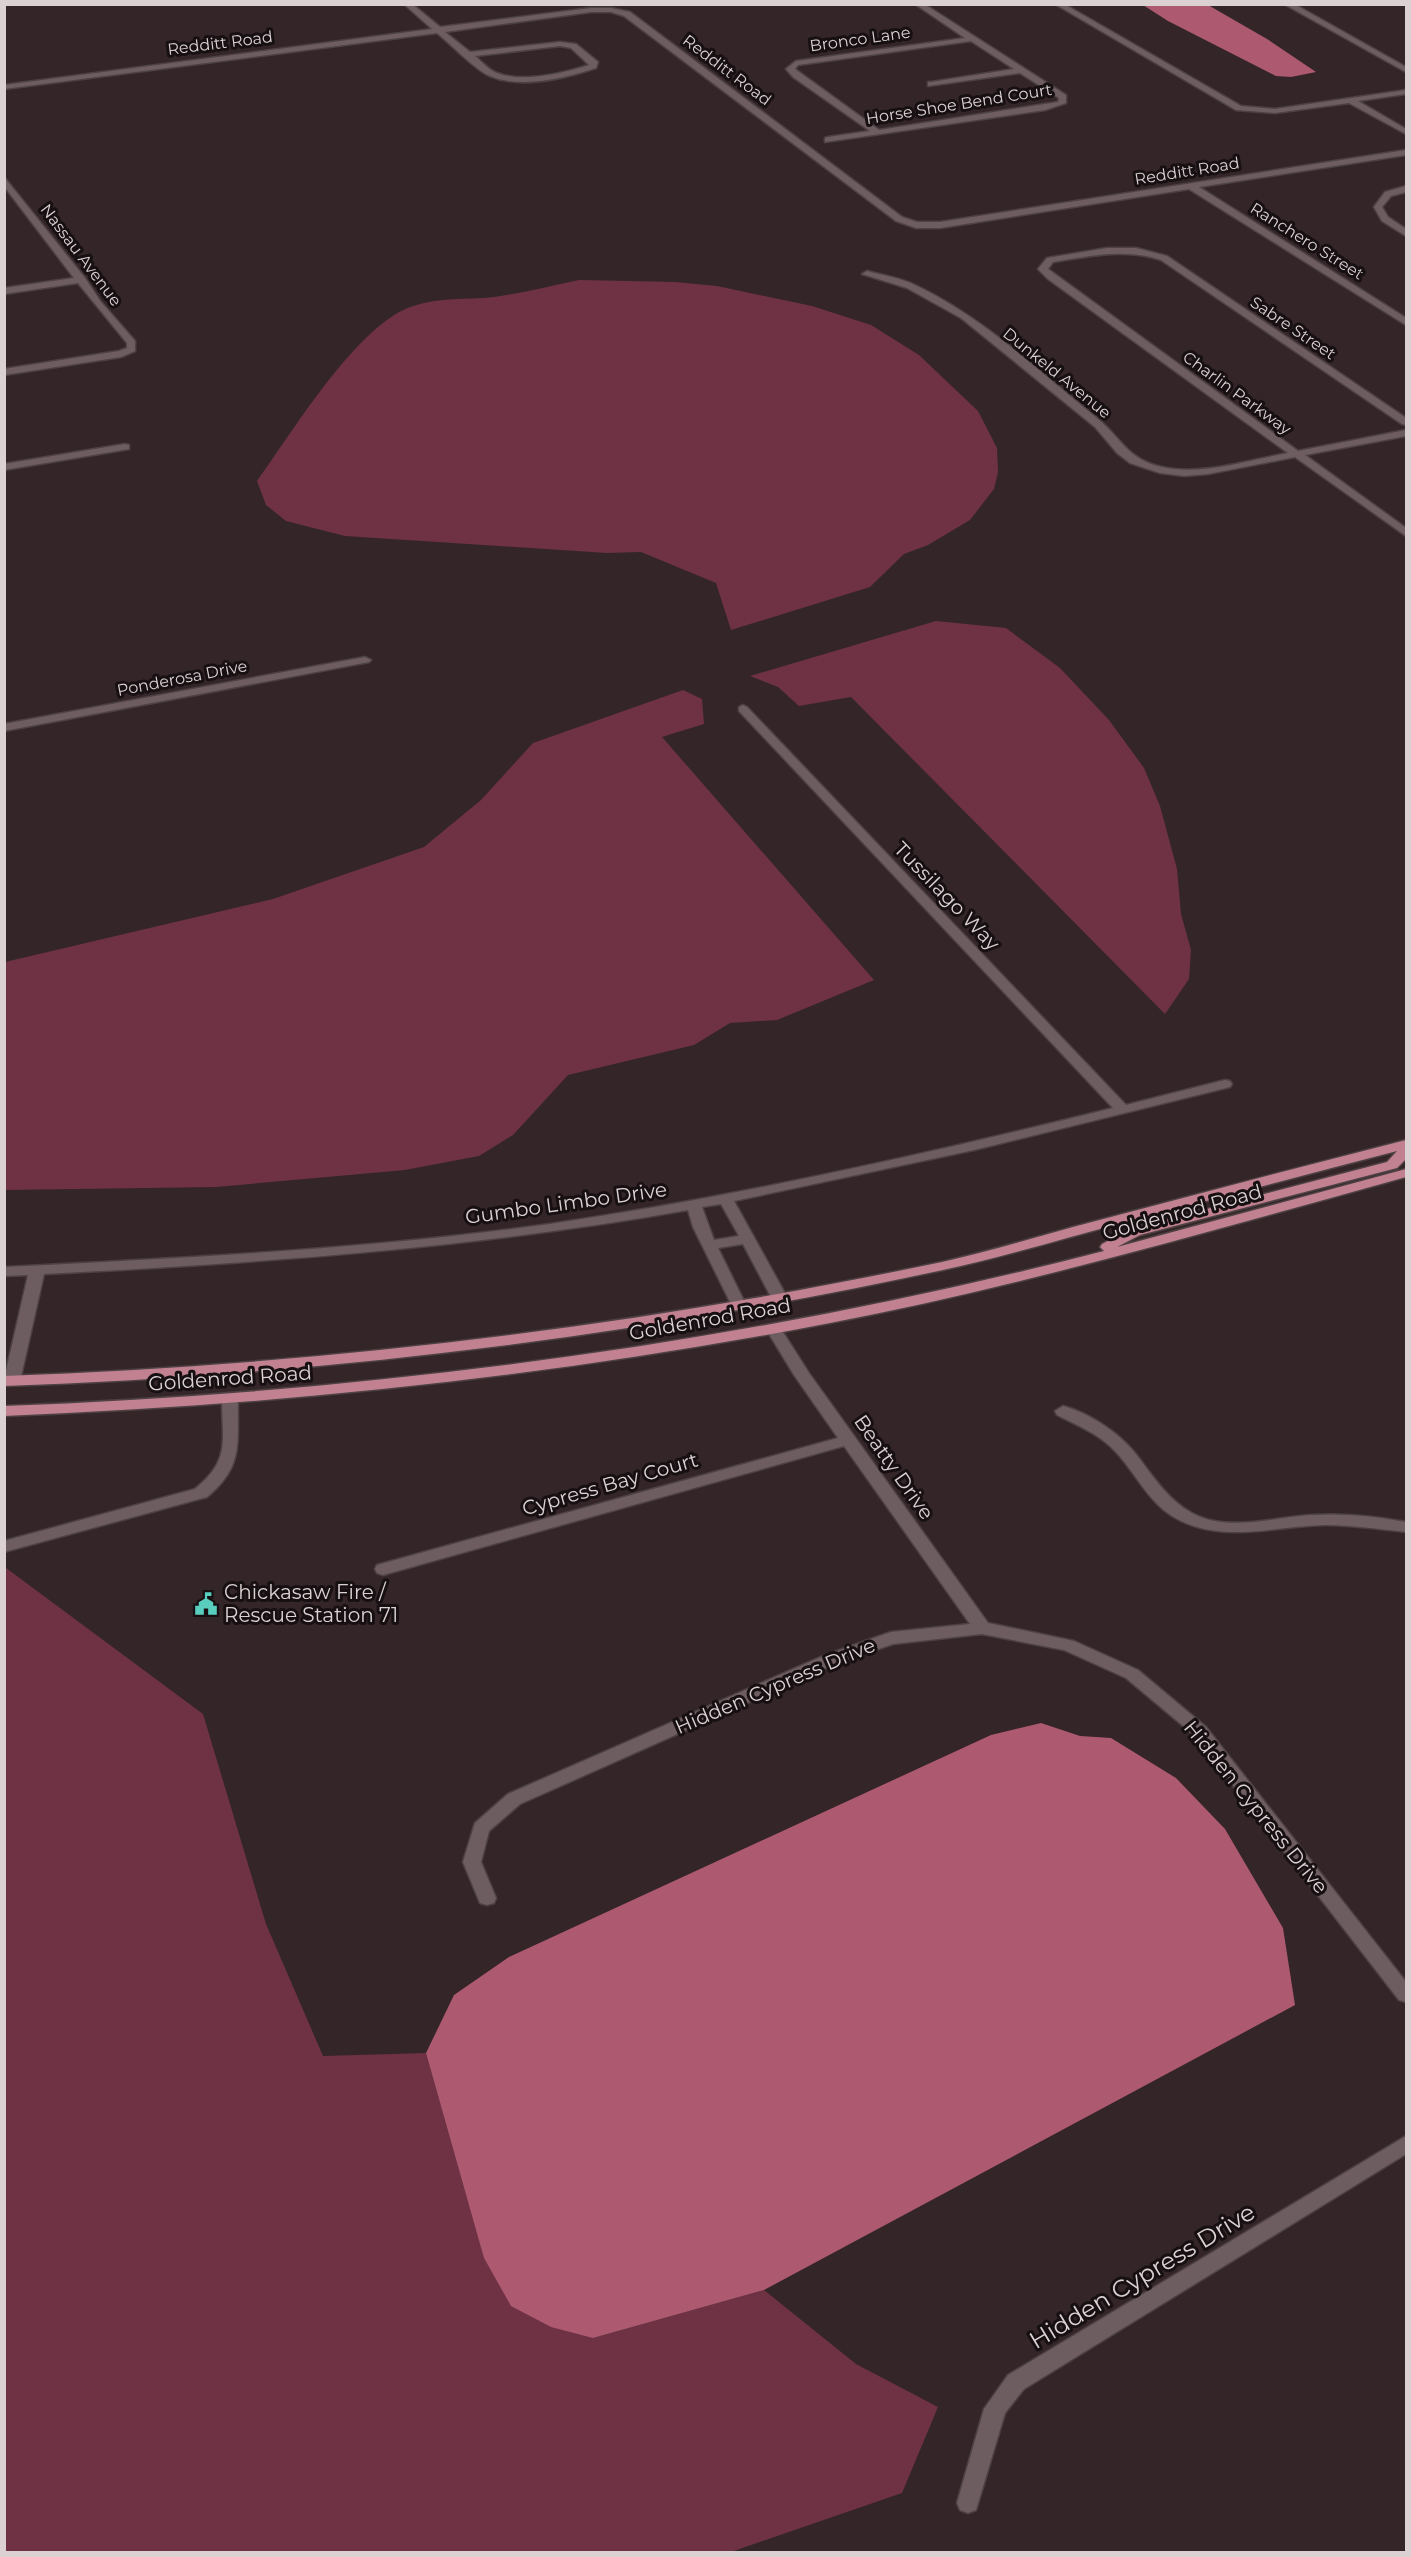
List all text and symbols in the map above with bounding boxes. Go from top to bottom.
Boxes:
street label: Bronco Lane [808,23,912,55]
street label: Redditt Road [166,27,274,59]
street label: Redditt Road [679,31,775,109]
street label: Horse Shoe Bend Court [865,80,1054,128]
street label: Redditt Road [1133,153,1241,189]
street label: Ranchero Street [1247,199,1368,284]
street label: Nassau Avenue [36,200,126,310]
street label: Sabre Street [1247,293,1340,364]
street label: Dunkeld Avenue [999,324,1115,422]
street label: Charlin Parkway [1179,347,1295,439]
street label: Ponderosa Drive [115,656,249,700]
street label: Tussilago Way [889,837,1005,955]
street label: Gumbo Limbo Drive [464,1177,668,1229]
street label: Goldenrod Road [1100,1179,1264,1245]
street label: Goldenrod Road [627,1293,793,1345]
street label: Goldenrod Road [147,1360,313,1396]
street label: Beatty Drive [849,1410,939,1524]
street label: Cypress Bay Court [519,1447,701,1521]
place label: Chickasaw Fire / Rescue Station 71 [224,1580,398,1627]
public building icon: Chickasaw Fire / Rescue Station 71 [193,1591,219,1617]
street label: Hidden Cypress Drive [671,1633,879,1739]
street label: Hidden Cypress Drive [1179,1716,1333,1898]
street label: Hidden Cypress Drive [1024,2197,1260,2355]

